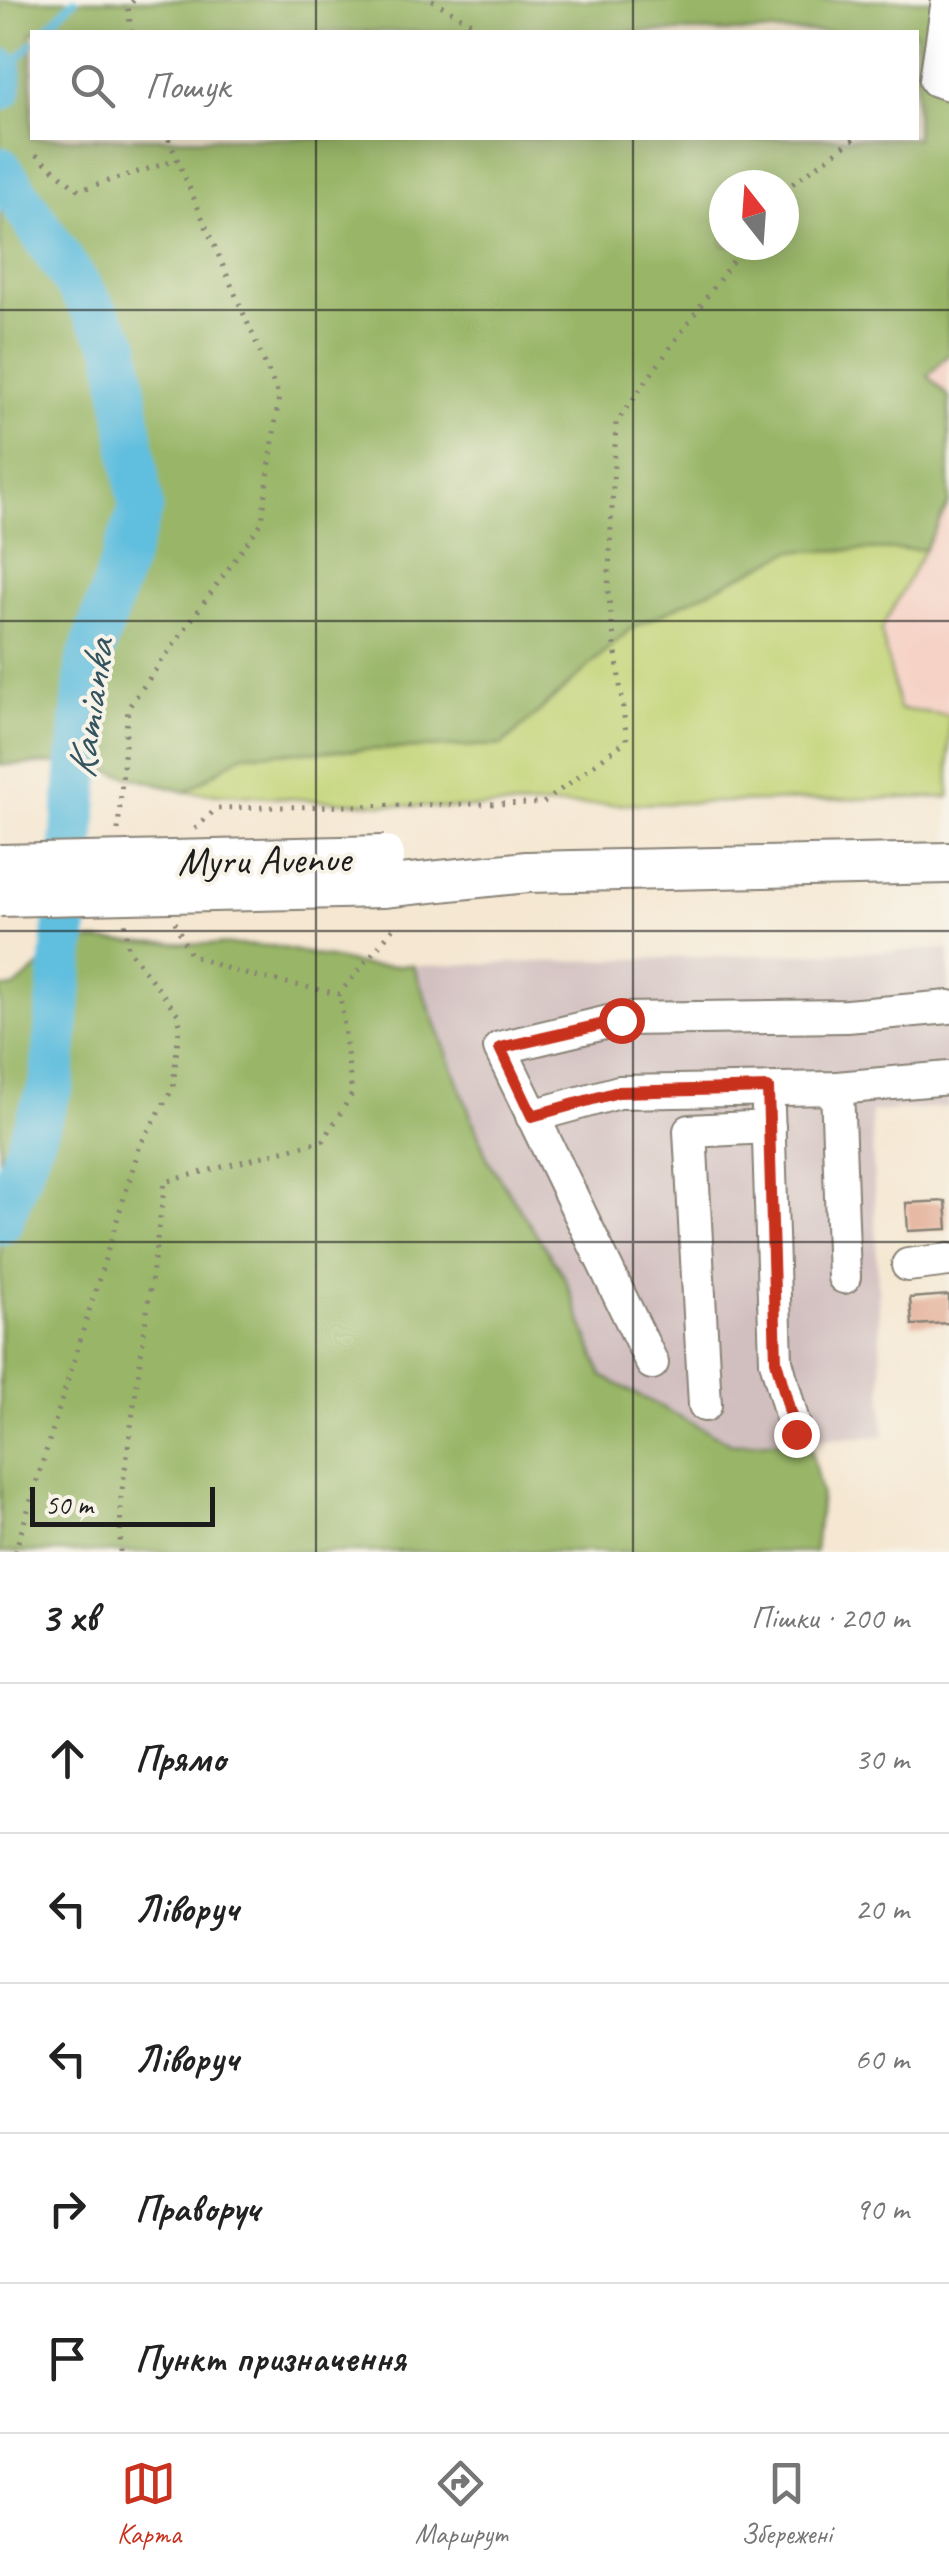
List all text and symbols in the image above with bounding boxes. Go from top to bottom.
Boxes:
search box [30,30,919,140]
icon: search [65,58,120,113]
text: Пошук [145,62,230,109]
north arrow [709,170,799,260]
water label: Kamianka [55,633,127,782]
street label: Myru Avenue [177,833,354,887]
route start [599,998,645,1044]
route end [774,1412,820,1458]
scale bar [30,1482,215,1526]
text: 50 m [45,1487,93,1522]
text: 3 хв [40,1591,97,1644]
text: Пішки · 200 m [751,1597,909,1638]
icon: ahead [40,1731,95,1786]
text: Прямо [135,1735,225,1782]
text: 30 m [855,1738,909,1779]
icon: left [40,1881,95,1936]
text: Ліворуч [135,1885,238,1932]
text: 20 m [855,1888,909,1929]
icon: left [40,2031,95,2086]
text: Ліворуч [135,2035,238,2082]
text: 60 m [855,2038,909,2079]
icon: right [40,2181,95,2236]
text: Праворуч [135,2185,259,2232]
text: 90 m [855,2188,909,2229]
icon: arrive [40,2331,95,2386]
text: Пункт призначення [135,2335,406,2382]
tab: Карта [117,2456,181,2551]
tab: Маршрут [415,2456,507,2551]
tab: Збережені [741,2456,832,2551]

